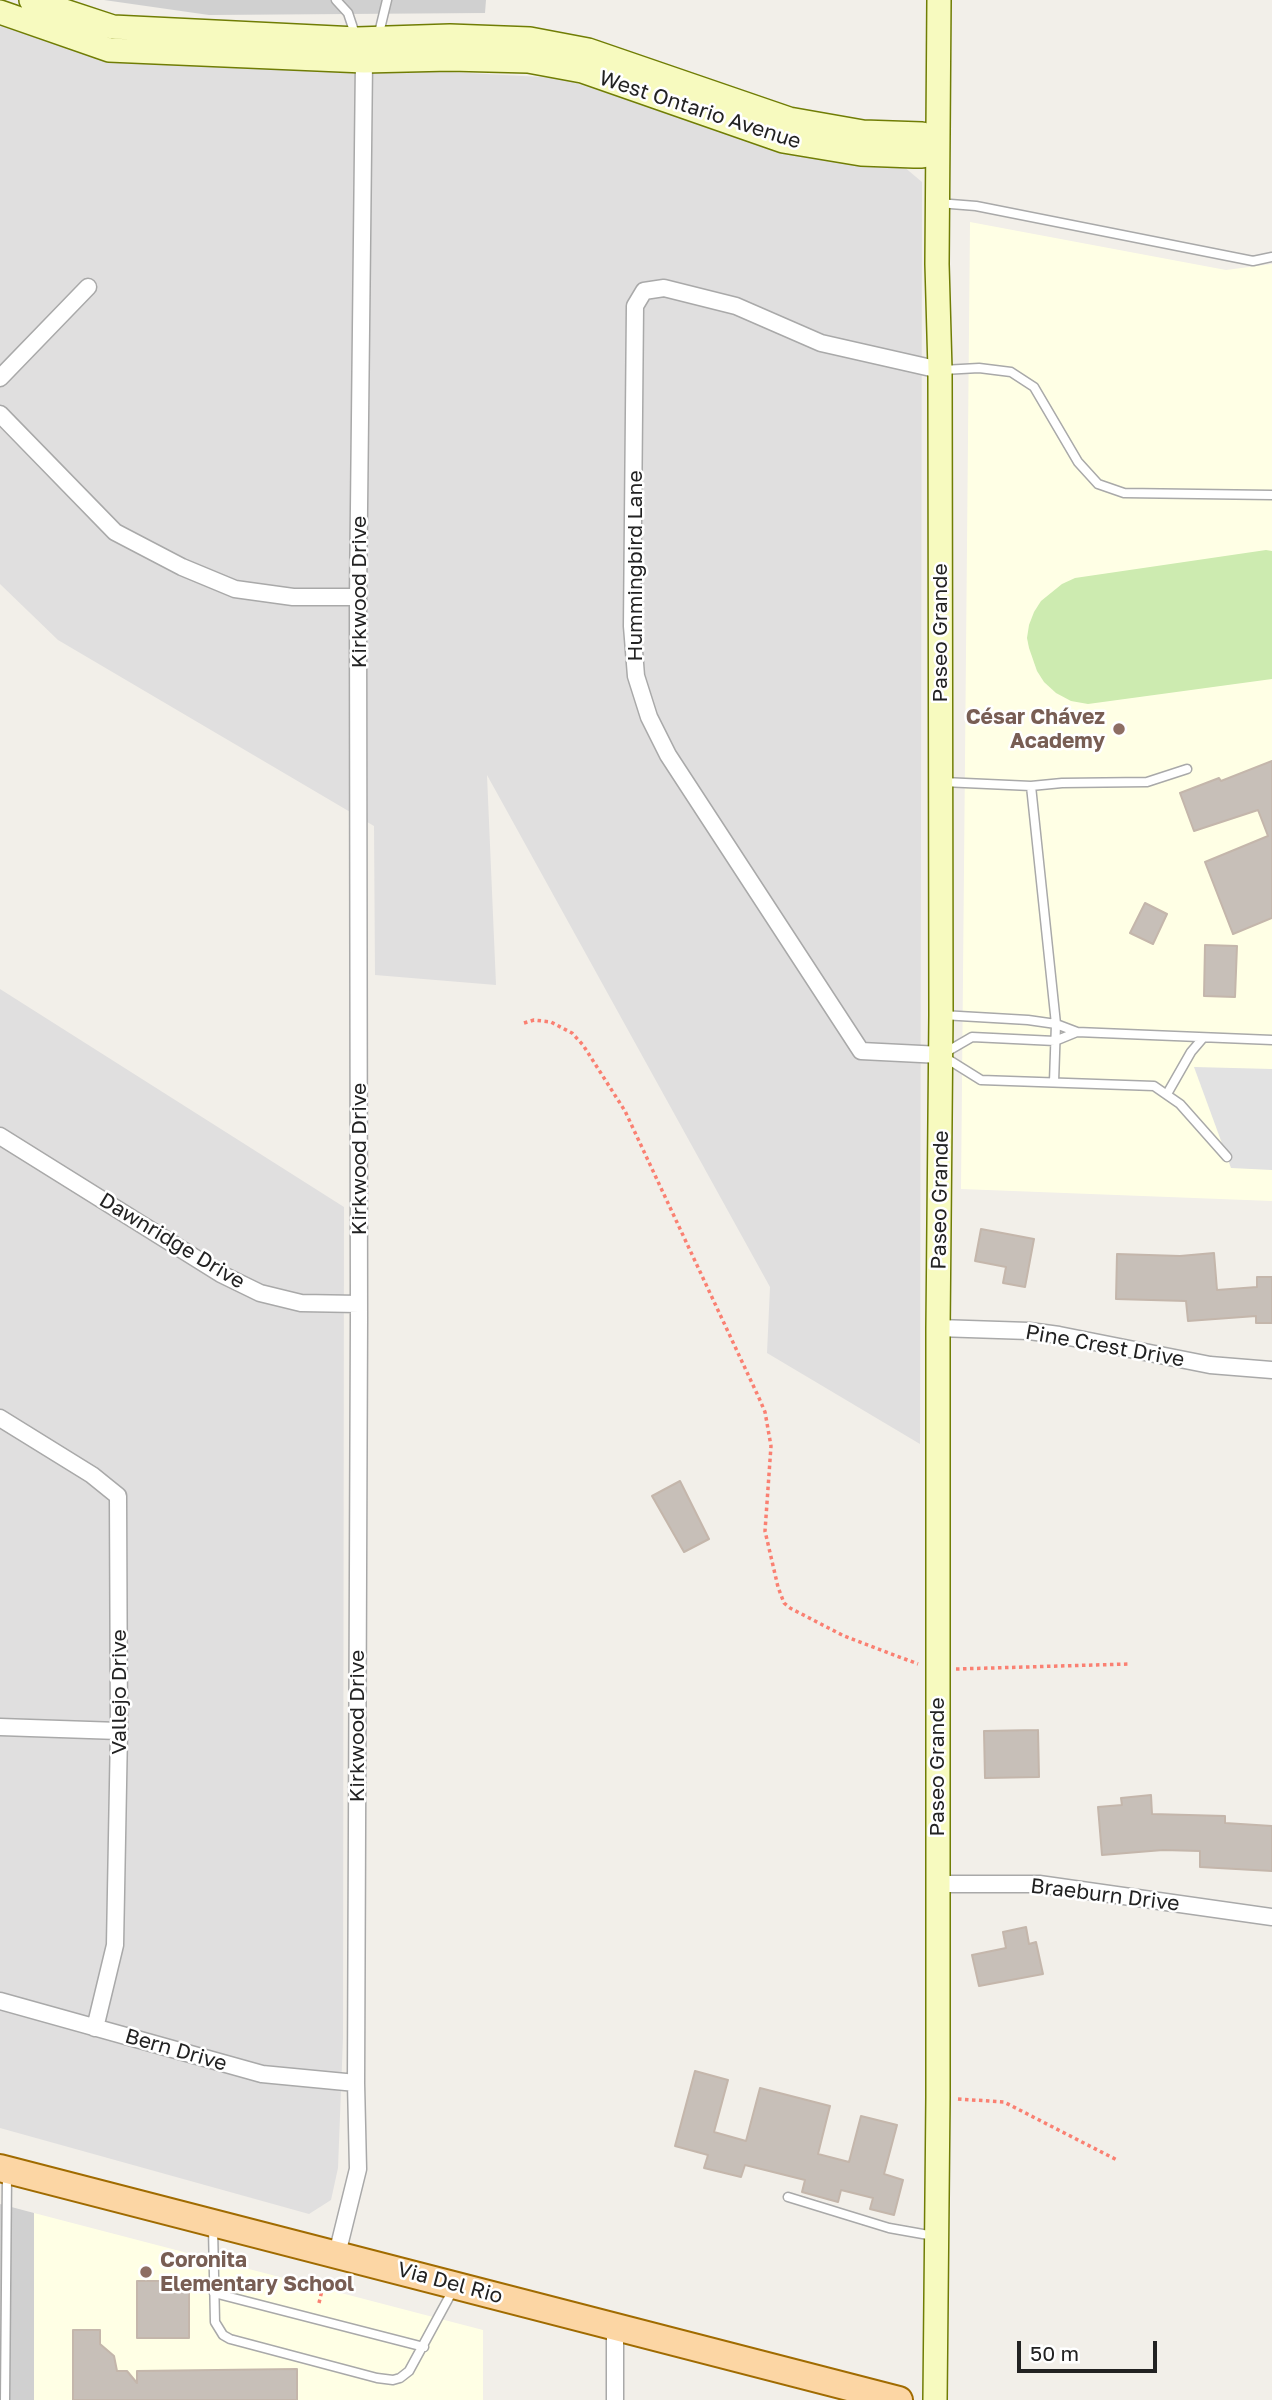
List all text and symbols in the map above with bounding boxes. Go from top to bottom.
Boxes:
street label: West Ontario Avenue [596,65,804,155]
street label: Hummingbird Lane [622,470,648,662]
street label: Kirkwood Drive [346,516,372,668]
street label: Paseo Grande [927,563,953,703]
place label: César Chávez Academy [966,704,1105,754]
marker: César Chávez Academy [1111,721,1127,737]
street label: Kirkwood Drive [346,1083,372,1235]
street label: Paseo Grande [926,1130,954,1270]
street label: Dawnridge Drive [95,1188,249,1294]
street label: Pine Crest Drive [1024,1320,1186,1372]
street label: Vallejo Drive [106,1629,132,1755]
street label: Kirkwood Drive [344,1650,370,1802]
street label: Paseo Grande [924,1697,950,1837]
street label: Braeburn Drive [1029,1873,1181,1917]
street label: Bern Drive [122,2023,230,2077]
place label: Coronita Elementary School [160,2247,354,2297]
street label: Via Del Rio [394,2257,506,2309]
marker: Coronita Elementary School [138,2264,154,2280]
scale bar [1020,2326,1160,2370]
text: 50 m [1030,2340,1079,2366]

